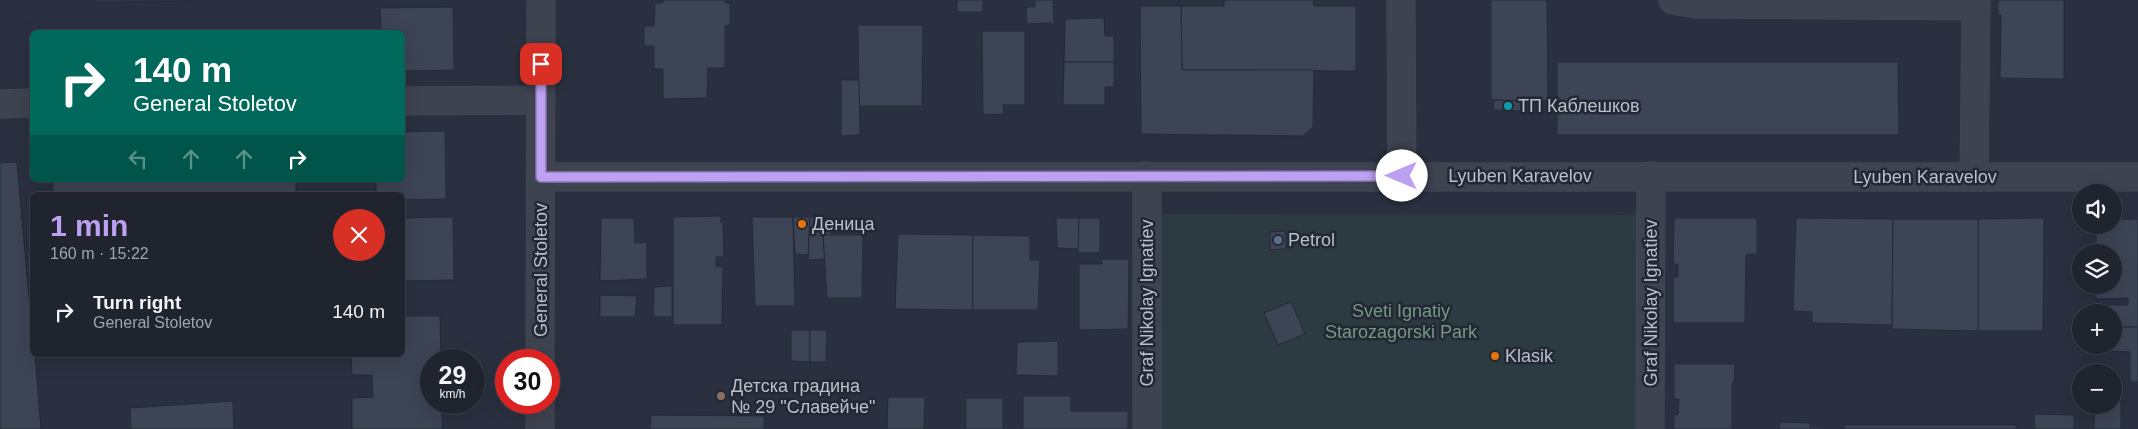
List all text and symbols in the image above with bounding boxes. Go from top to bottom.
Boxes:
pin [520,43,562,85]
icon: right [50,50,115,115]
text: 140 m [133,50,232,89]
icon: arrive [527,50,555,78]
text: General Stoletov [133,91,297,116]
place label: ТП Каблешков [1518,96,1640,116]
marker: ТП Каблешков [1502,100,1514,112]
icon: left [124,145,152,173]
icon: ahead [177,145,205,173]
icon: ahead [230,145,258,173]
icon: right [283,145,311,173]
position arrow [1375,149,1427,201]
street label: Lyuben Karavelov [1448,166,1592,186]
street label: Lyuben Karavelov [1853,167,1997,187]
map controls [2072,184,2122,414]
button: sound [2072,184,2122,234]
street label: General Stoletov [531,203,551,337]
text: 1 min [50,209,128,242]
button: close [333,209,385,261]
place label: Деница [812,214,876,234]
marker: Деница [796,218,808,230]
street label: Graf Nikolay Ignatiev [1137,219,1157,387]
street label: Graf Nikolay Ignatiev [1641,219,1661,387]
place label: Petrol [1288,230,1335,250]
marker: Petrol [1272,234,1284,246]
button: layers [2072,244,2122,294]
text: 160 m · 15:22 [50,245,149,262]
text: Turn right [93,292,181,313]
icon: right [50,298,78,326]
text: 140 m [332,301,385,322]
park label: Sveti Ignatiy Starozagorski Park [1325,301,1478,342]
button: + [2072,304,2122,354]
text: General Stoletov [93,314,212,331]
place label: Klasik [1505,346,1554,366]
speed limit sign: 30 [495,349,560,414]
marker: Klasik [1489,350,1501,362]
text: 29 [439,361,466,389]
button: − [2072,364,2122,414]
place label: Детска градина № 29 "Славейче" [731,376,875,417]
text: km/h [439,387,466,401]
marker: Детска градина № 29 "Славейче" [715,390,727,402]

